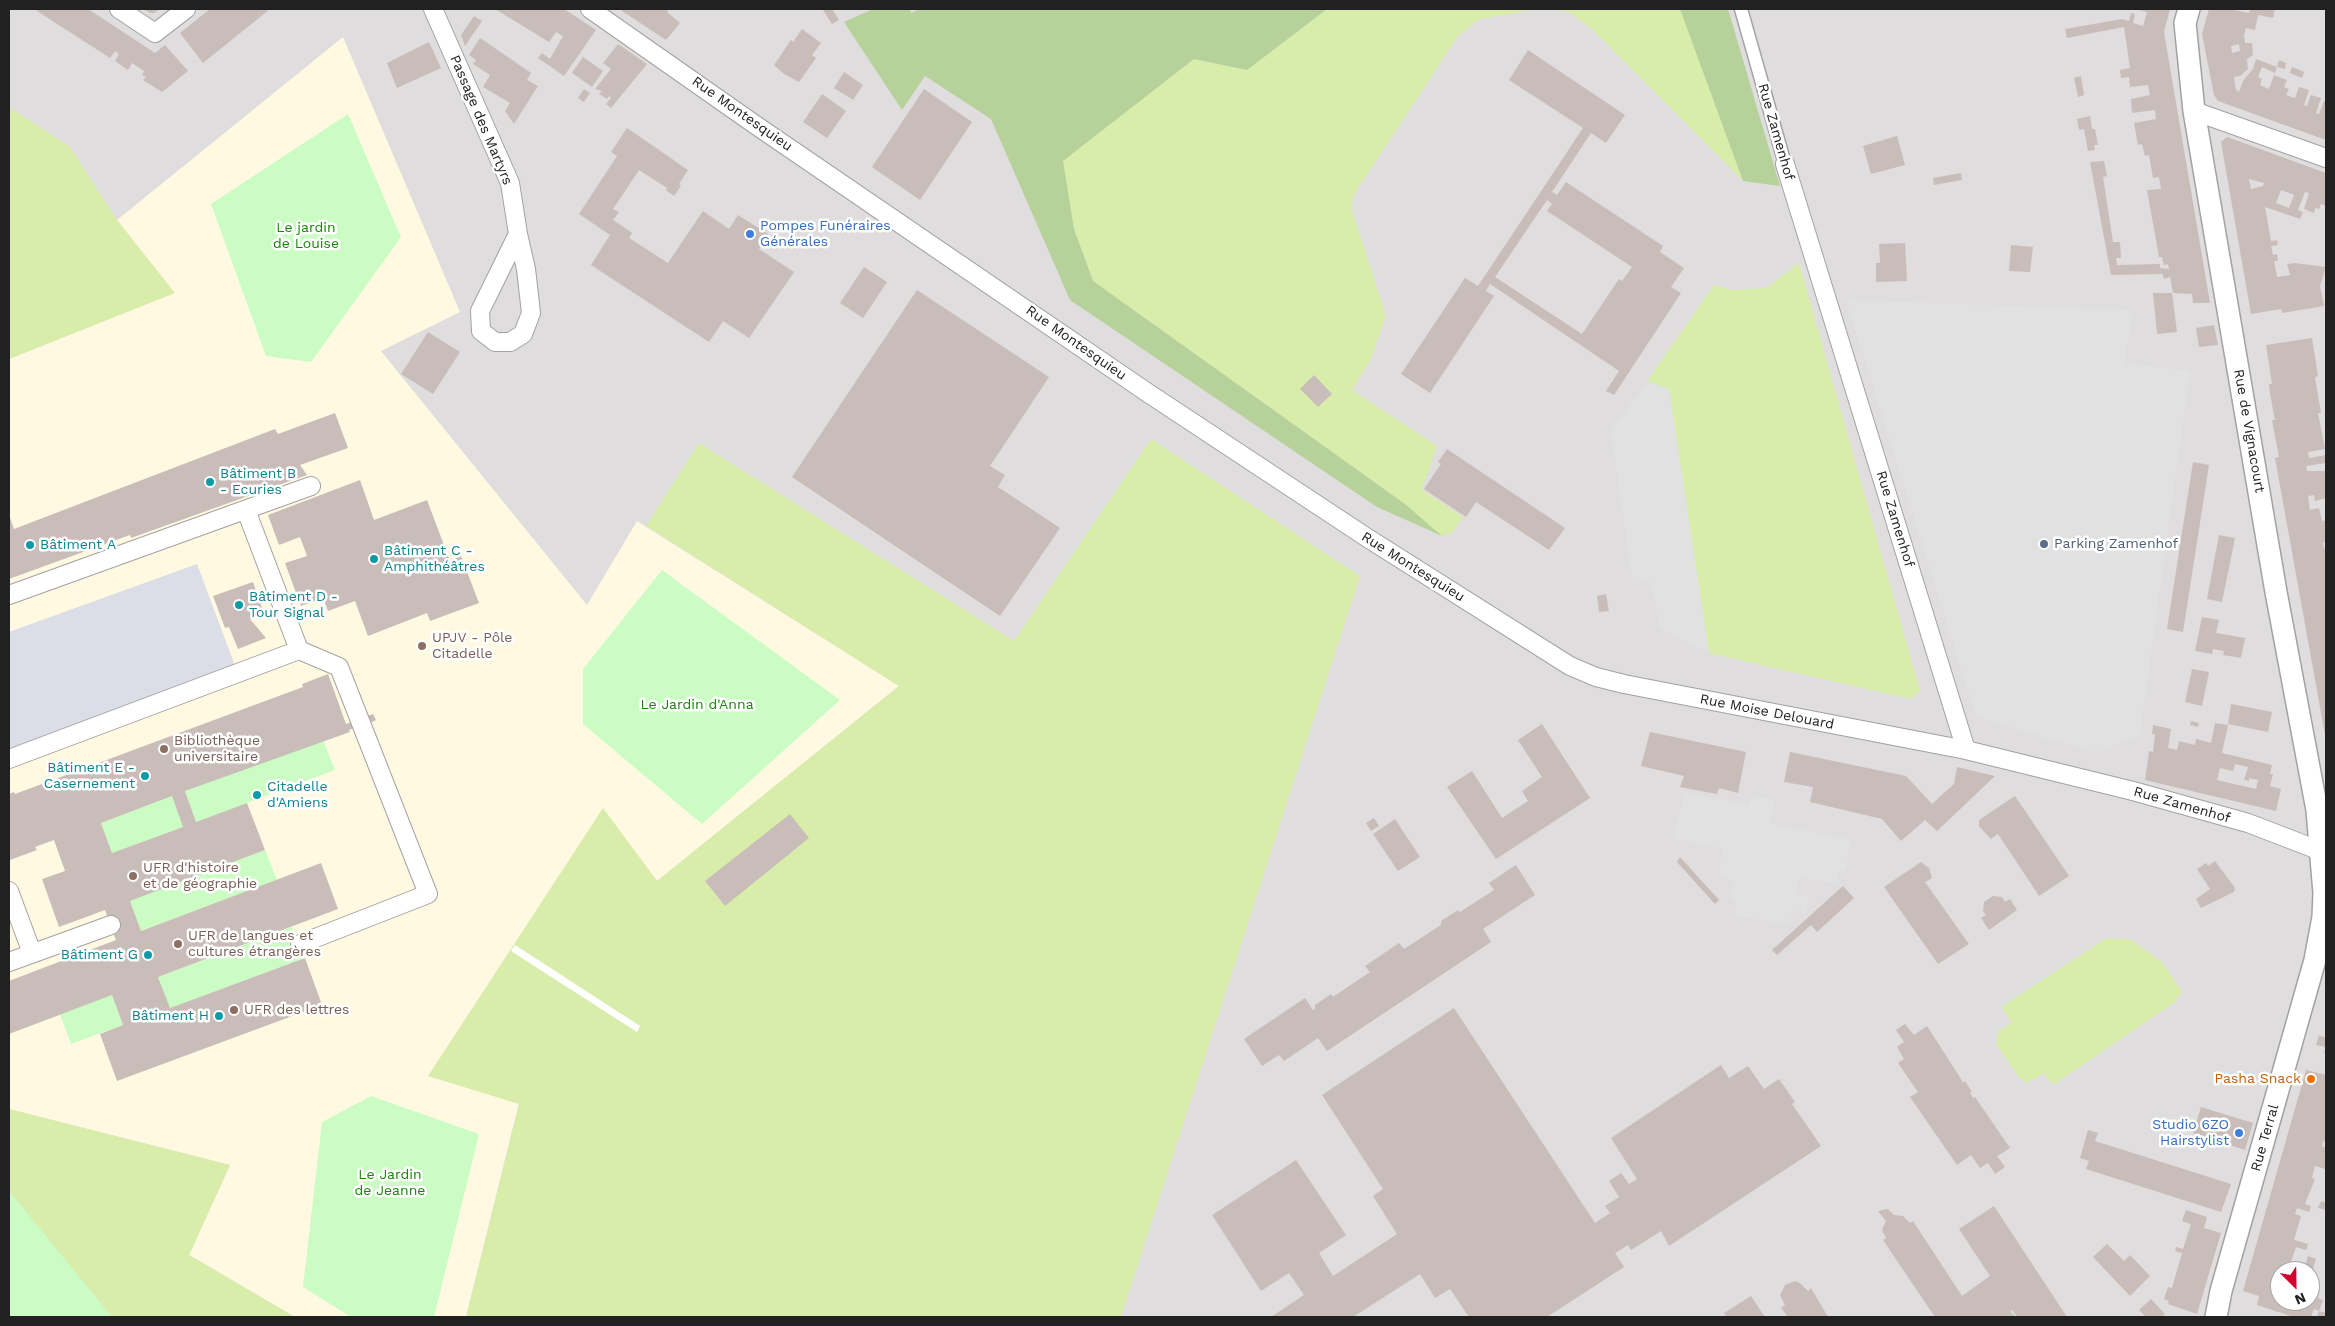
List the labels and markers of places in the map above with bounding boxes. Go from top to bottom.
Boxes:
place label: Pompes Funéraires Générales [760,218,891,250]
marker: Pompes Funéraires Générales [744,228,756,240]
place label: Bâtiment B - Ecuries [220,466,296,498]
marker: Bâtiment B - Ecuries [204,476,216,488]
place label: Parking Zamenhof [2054,536,2178,552]
place label: Bâtiment A [40,537,116,553]
marker: Parking Zamenhof [2038,538,2050,550]
marker: Bâtiment A [24,539,36,551]
place label: Bâtiment C - Amphithéâtres [384,543,485,576]
marker: Bâtiment C - Amphithéâtres [368,553,380,565]
place label: Bâtiment D - Tour Signal [249,589,338,622]
marker: Bâtiment D - Tour Signal [233,599,245,611]
place label: UPJV - Pôle Citadelle [432,630,512,662]
marker: UPJV - Pôle Citadelle [416,640,428,652]
place label: Bibliothèque universitaire [174,733,260,766]
marker: Bibliothèque universitaire [158,743,170,755]
place label: Bâtiment E - Casernement [44,760,135,792]
marker: Bâtiment E - Casernement [139,770,151,782]
place label: Citadelle d'Amiens [267,779,328,812]
marker: Citadelle d'Amiens [251,789,263,801]
place label: UFR d'histoire et de géographie [143,860,257,892]
marker: UFR d'histoire et de géographie [127,870,139,882]
place label: UFR de langues et cultures étrangères [188,928,321,960]
marker: UFR de langues et cultures étrangères [172,938,184,950]
place label: Bâtiment G [61,947,138,963]
marker: Bâtiment G [142,949,154,961]
place label: UFR des lettres [244,1002,349,1018]
marker: UFR des lettres [228,1004,240,1016]
place label: Bâtiment H [132,1008,209,1024]
marker: Bâtiment H [213,1010,225,1022]
place label: Pasha Snack [2215,1071,2301,1087]
marker: Pasha Snack [2305,1073,2317,1085]
place label: Studio 6ZO Hairstylist [2152,1117,2229,1150]
marker: Studio 6ZO Hairstylist [2233,1127,2245,1139]

